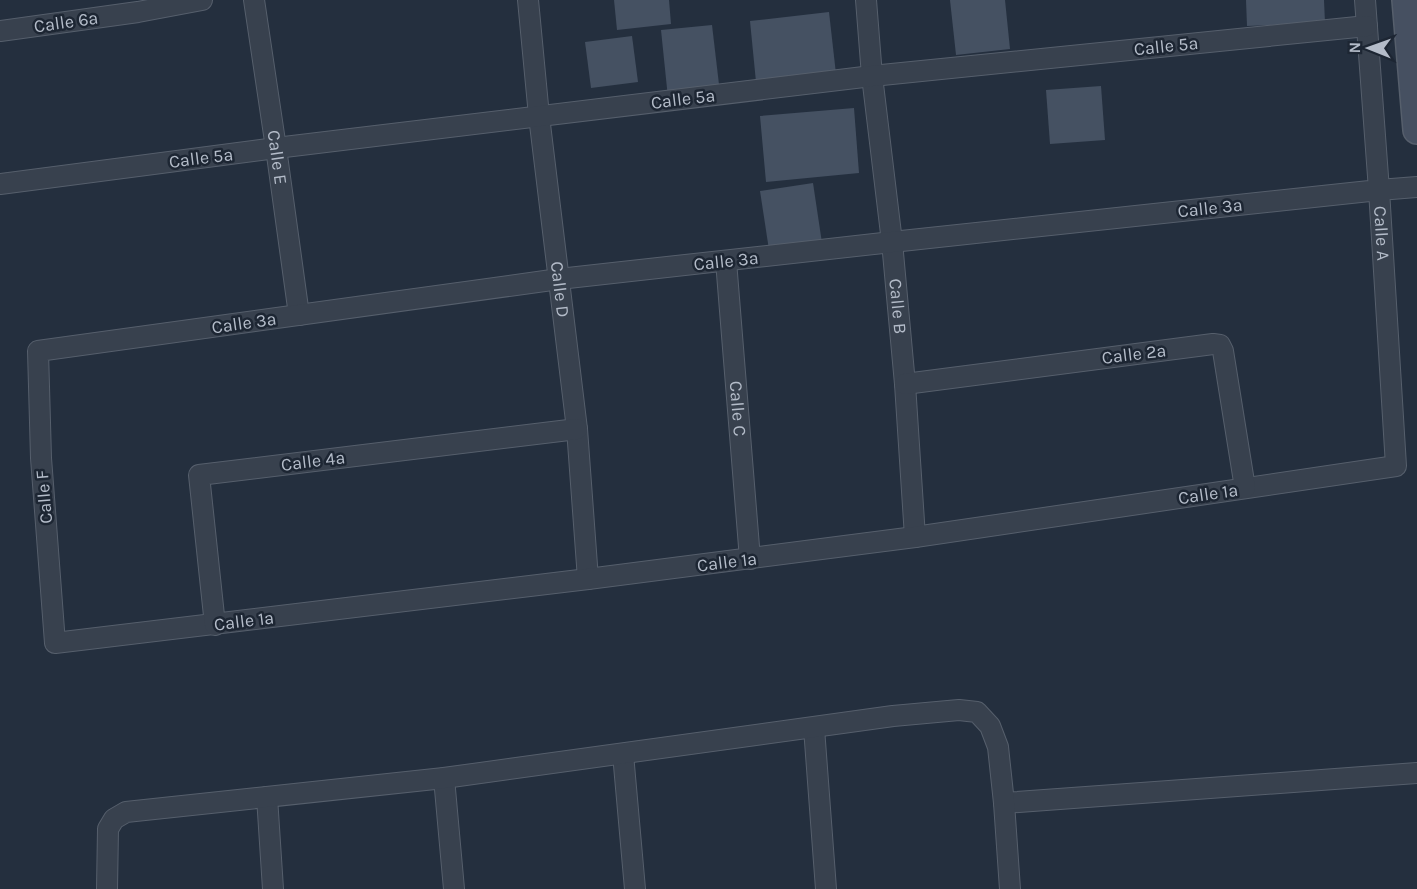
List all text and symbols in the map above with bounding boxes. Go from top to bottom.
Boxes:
street label: Calle 6ª [32,7,100,37]
north arrow [1339,18,1399,78]
street label: Calle 5ª [1133,32,1199,60]
text: N [1345,42,1364,54]
street label: Calle 5ª [650,84,716,114]
street label: Calle E [262,129,292,186]
street label: Calle 5ª [168,143,234,173]
street label: Calle 3ª [1176,194,1244,222]
street label: Calle A [1369,205,1394,261]
street label: Calle 3ª [692,247,760,275]
street label: Calle D [546,260,574,319]
street label: Calle B [884,278,911,335]
street label: Calle 3ª [210,308,278,338]
street label: Calle 2ª [1100,339,1168,369]
street label: Calle C [725,380,751,437]
street label: Calle 4ª [280,446,346,476]
street label: Calle F [31,469,57,525]
street label: Calle 1ª [1177,479,1239,509]
street label: Calle 1ª [696,547,758,577]
street label: Calle 1ª [213,606,275,636]

